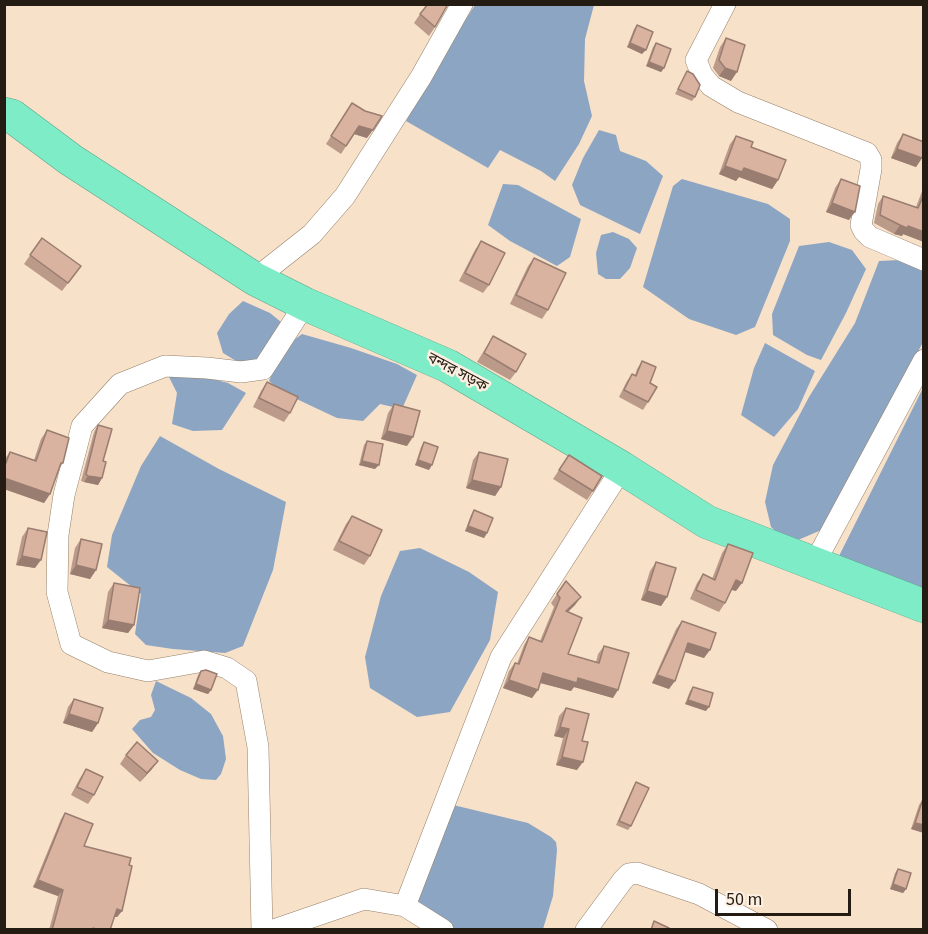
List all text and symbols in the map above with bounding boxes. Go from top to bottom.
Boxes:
street label: বন্দর সড়ক [424,350,490,396]
scale bar [718,877,854,915]
text: 50 m [726,887,762,912]

